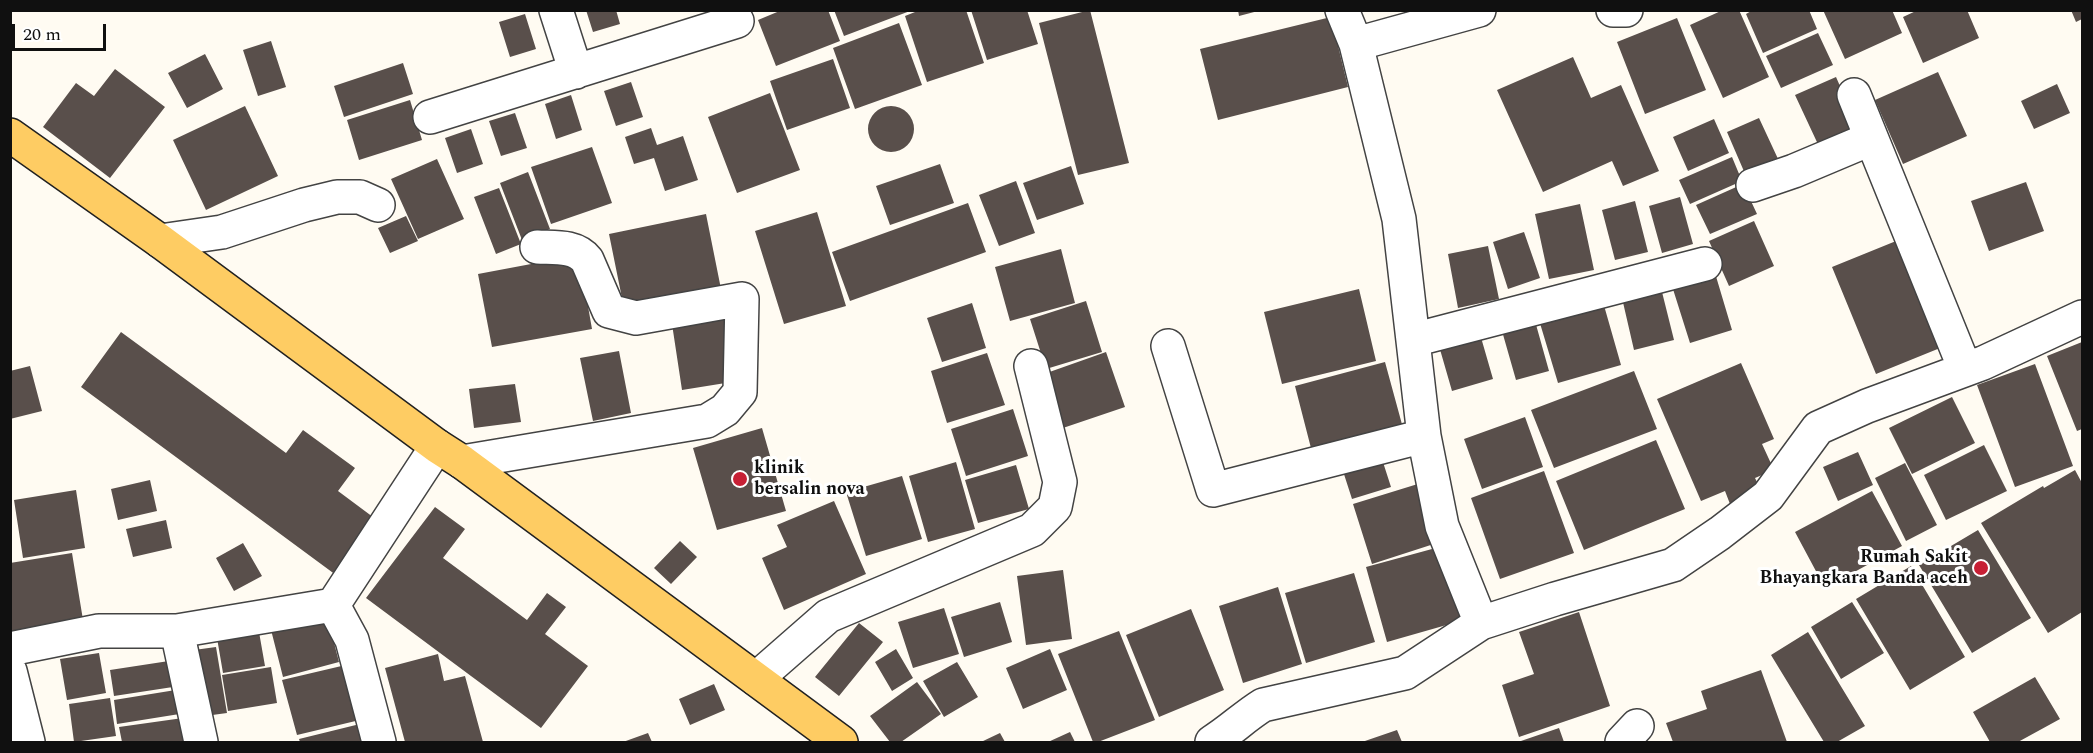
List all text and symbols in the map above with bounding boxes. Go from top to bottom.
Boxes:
scale bar [15,12,110,50]
text: 20 m [23,21,61,48]
place label: klinik bersalin nova [754,458,865,500]
marker: klinik bersalin nova [731,470,749,488]
place label: Rumah Sakit Bhayangkara Banda aceh [1760,547,1968,590]
marker: Rumah Sakit Bhayangkara Banda aceh [1972,559,1990,577]

